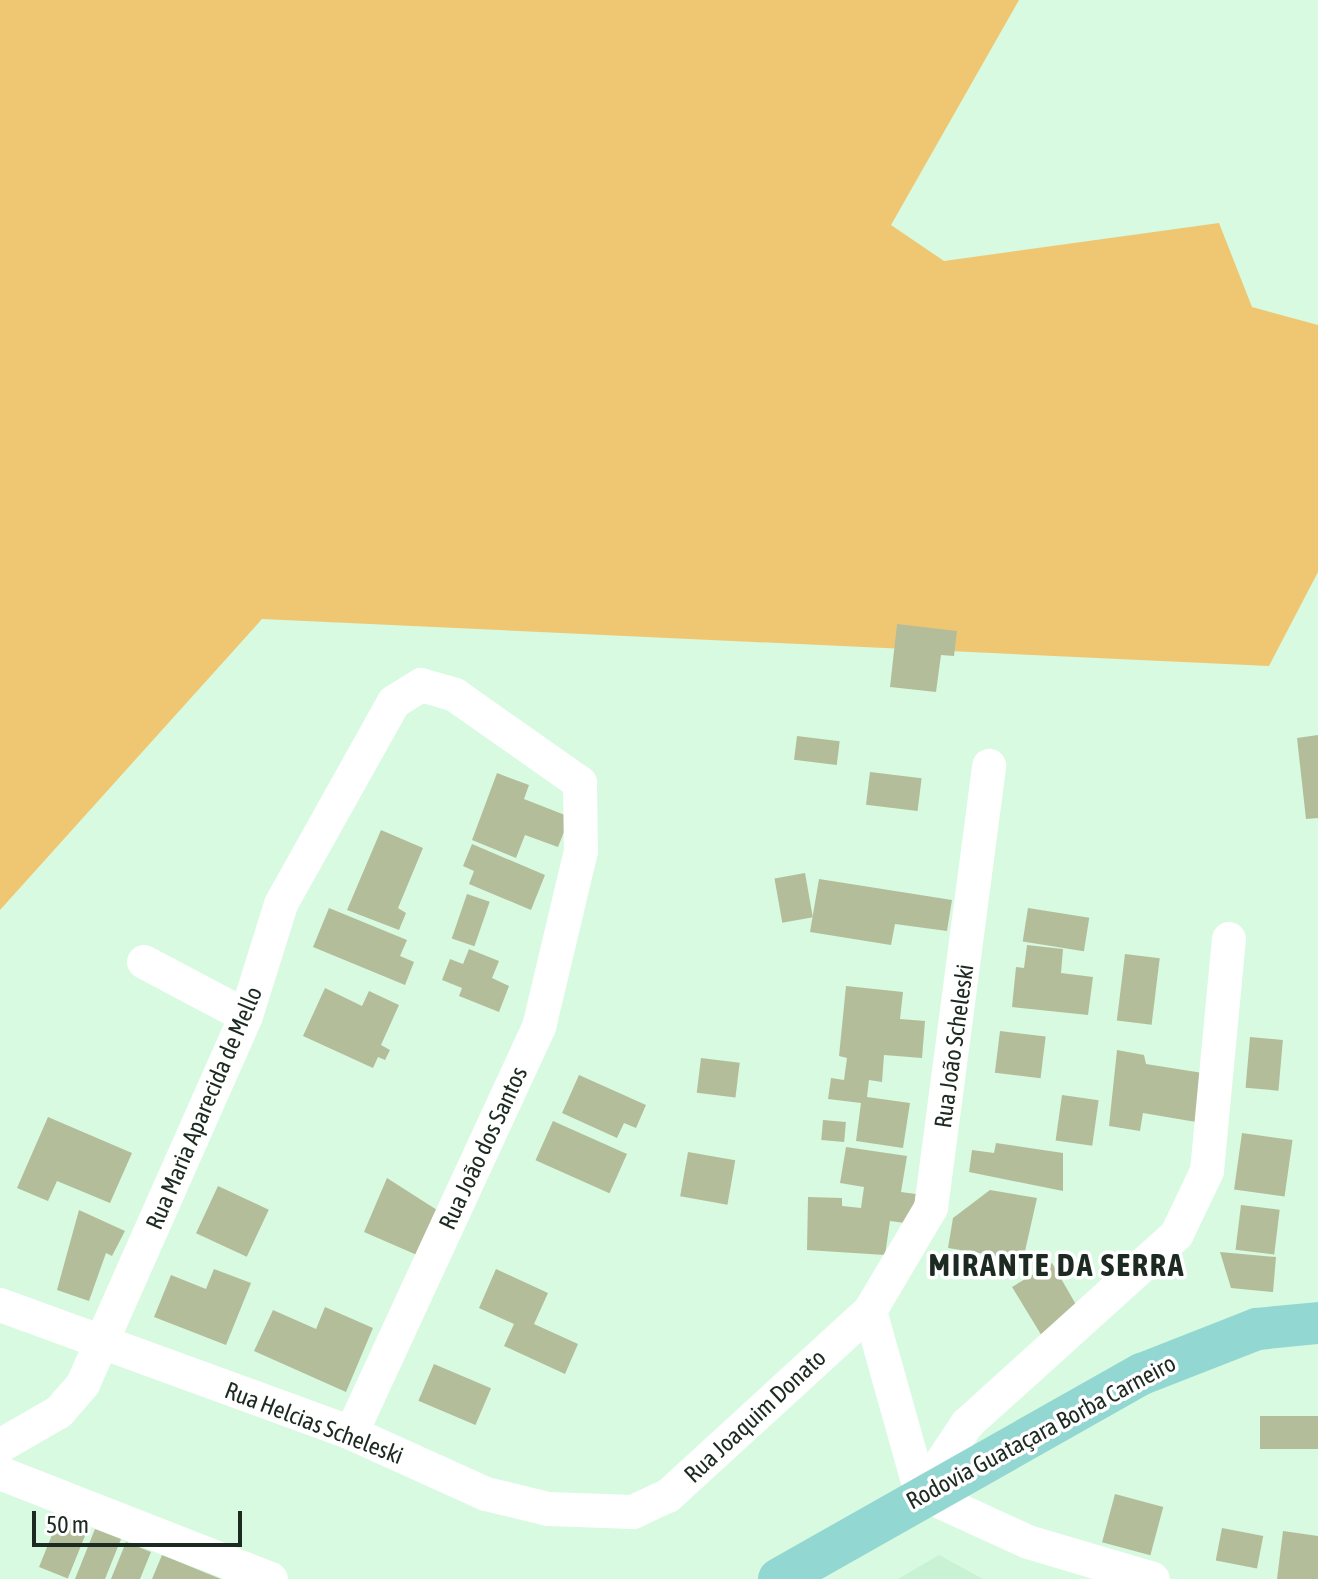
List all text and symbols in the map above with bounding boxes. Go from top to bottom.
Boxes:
street label: Rua João Scheleski [928,962,980,1130]
street label: Rua Maria Aparecida de Mello [140,982,268,1234]
street label: Rua João dos Santos [433,1062,533,1234]
district label: MIRANTE DA SERRA [929,1246,1185,1284]
street label: Rua Joaquim Donato [678,1343,832,1489]
street label: Rodovia Guataçara Borba Carneiro [901,1349,1181,1515]
street label: Rua Helcias Scheleski [221,1376,407,1470]
scale bar [36,1495,246,1545]
text: 50 m [46,1511,89,1538]

